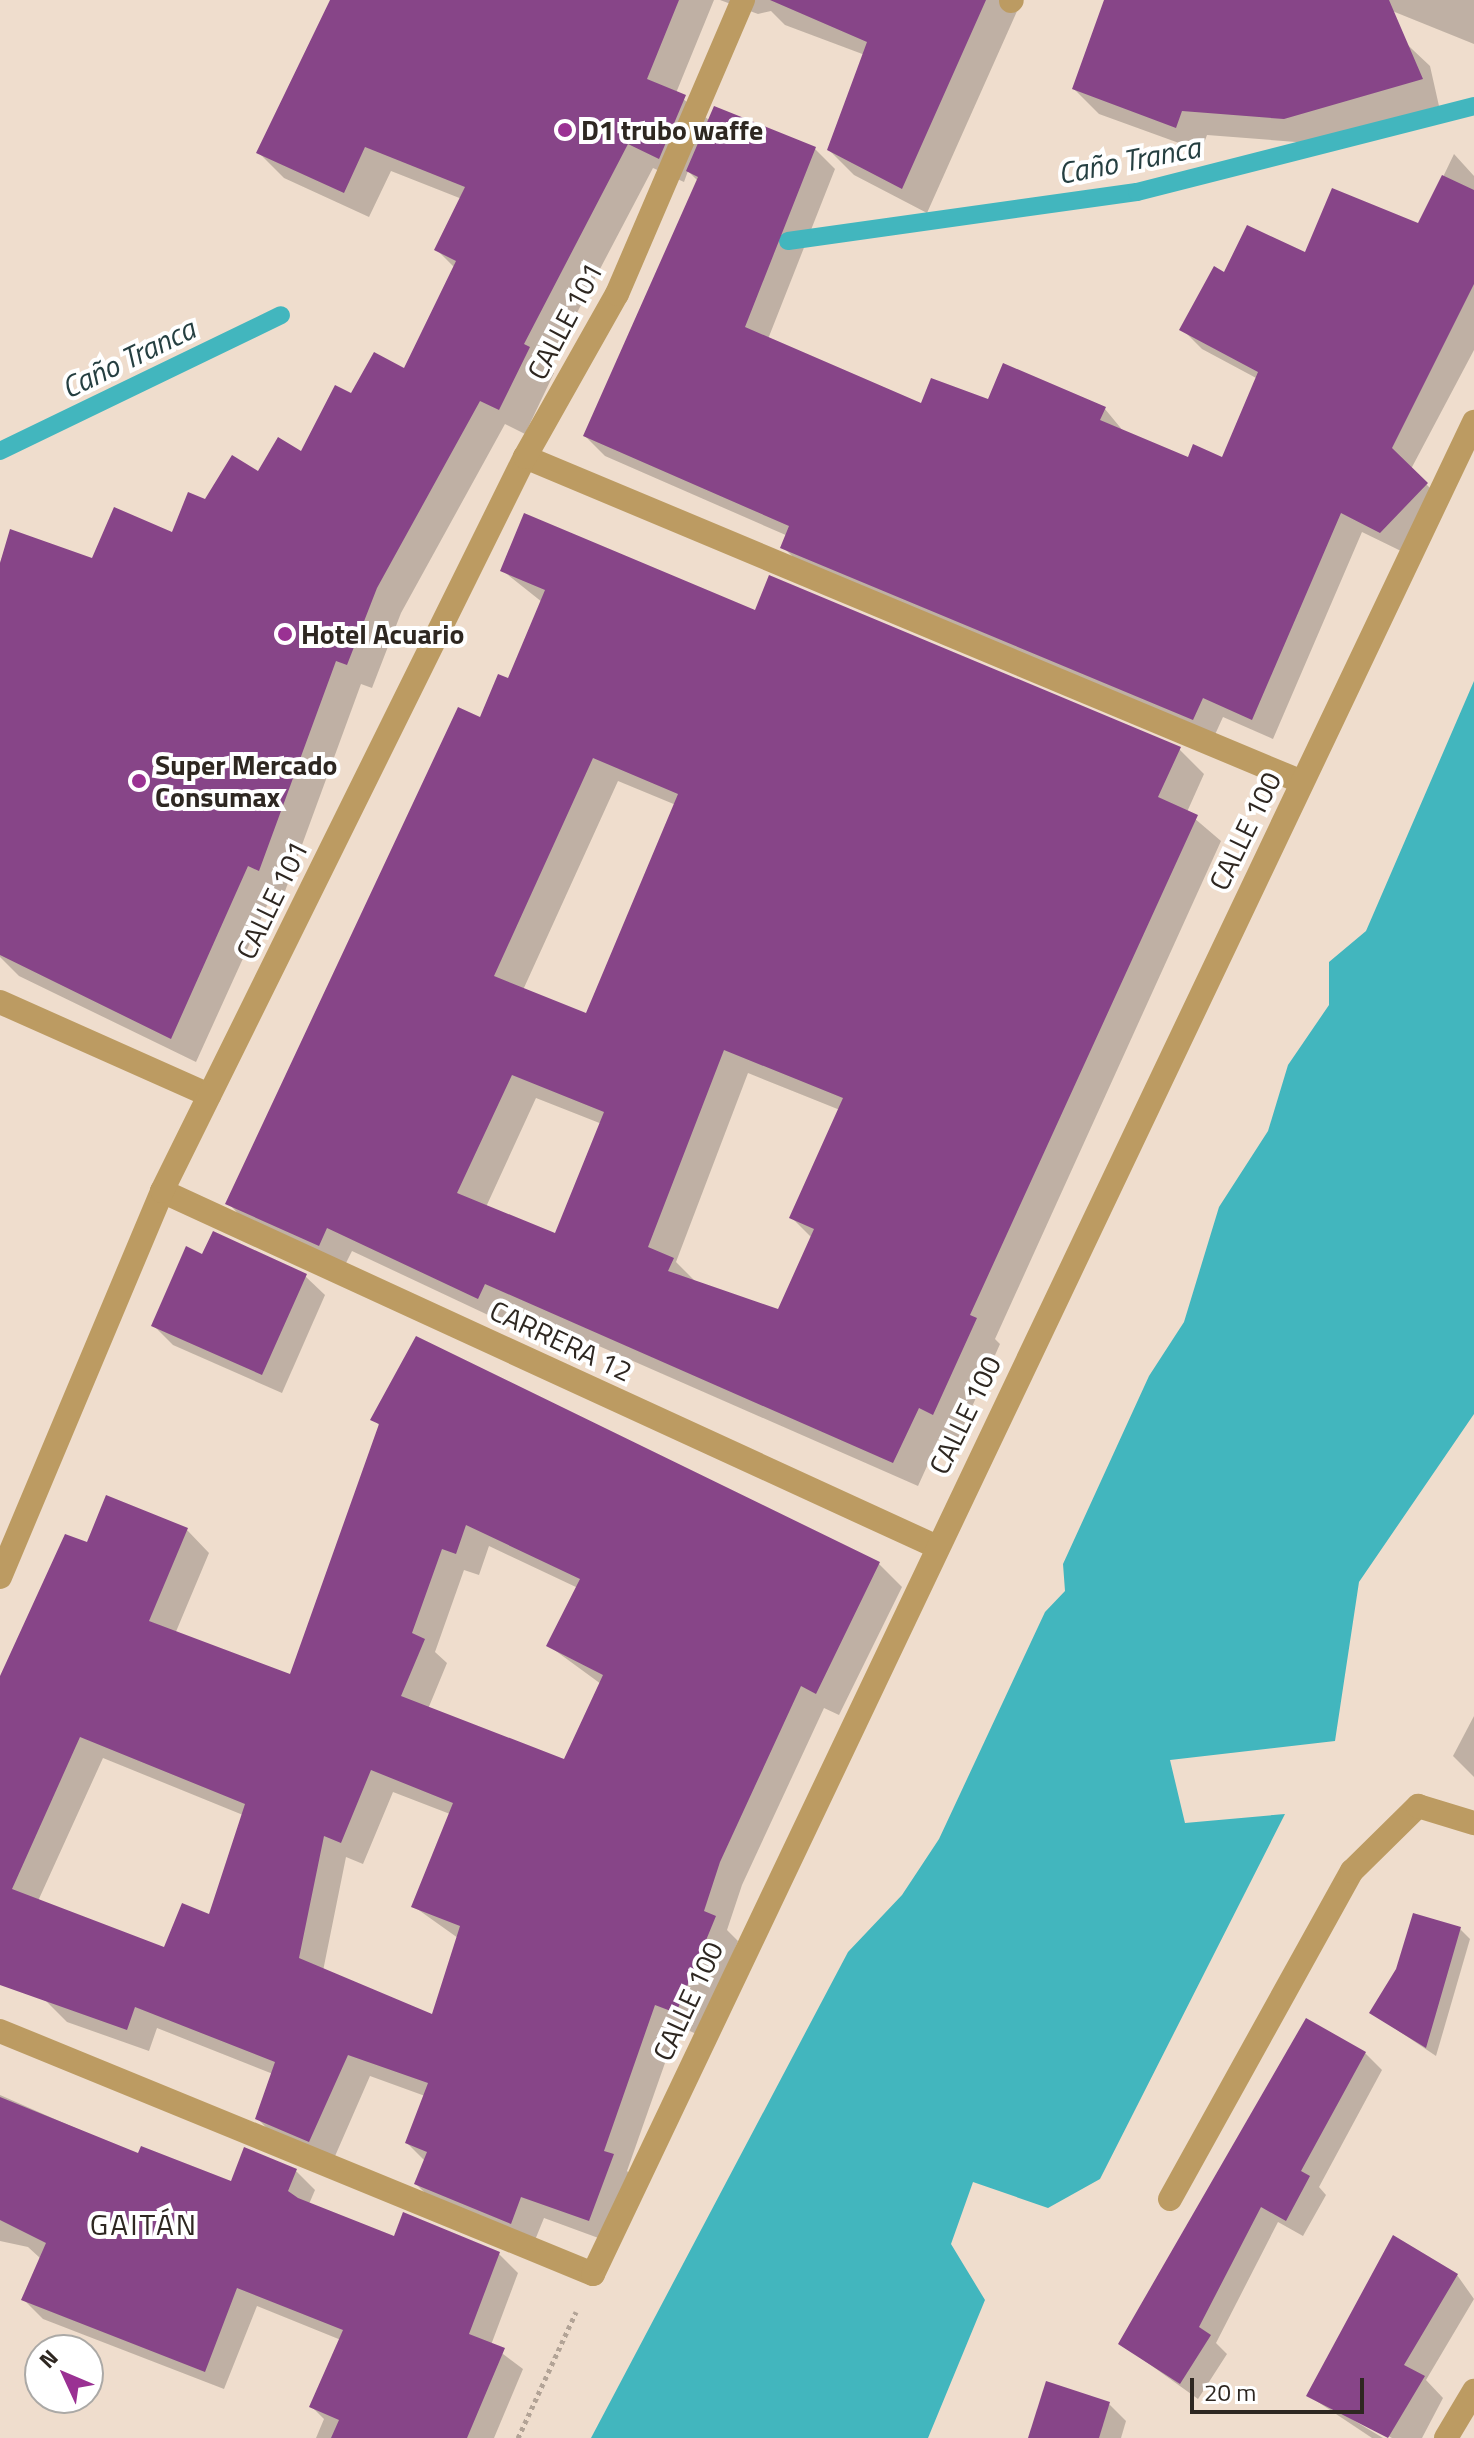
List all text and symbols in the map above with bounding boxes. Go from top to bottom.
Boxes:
place label: D1 trubo waffe [581,113,763,147]
marker: D1 trubo waffe [556,121,574,139]
water label: Caño Tranca [1055,129,1203,191]
street label: CALLE 101 [520,257,610,385]
water label: Caño Tranca [55,310,201,406]
place label: Hotel Acuario [301,617,464,651]
marker: Hotel Acuario [276,625,294,643]
place label: Super Mercado Consumax [155,748,337,814]
street label: CALLE 100 [1202,766,1288,896]
marker: Super Mercado Consumax [130,772,148,790]
street label: CALLE 101 [229,835,315,965]
street label: CARRERA 12 [484,1293,638,1389]
street label: CALLE 100 [922,1350,1008,1480]
street label: CALLE 100 [646,1936,730,2066]
district label: GAITÁN [90,2206,198,2242]
north arrow [24,2334,104,2414]
text: N [31,2341,66,2376]
scale bar [1194,2362,1368,2412]
text: 20 m [1204,2374,1256,2410]

